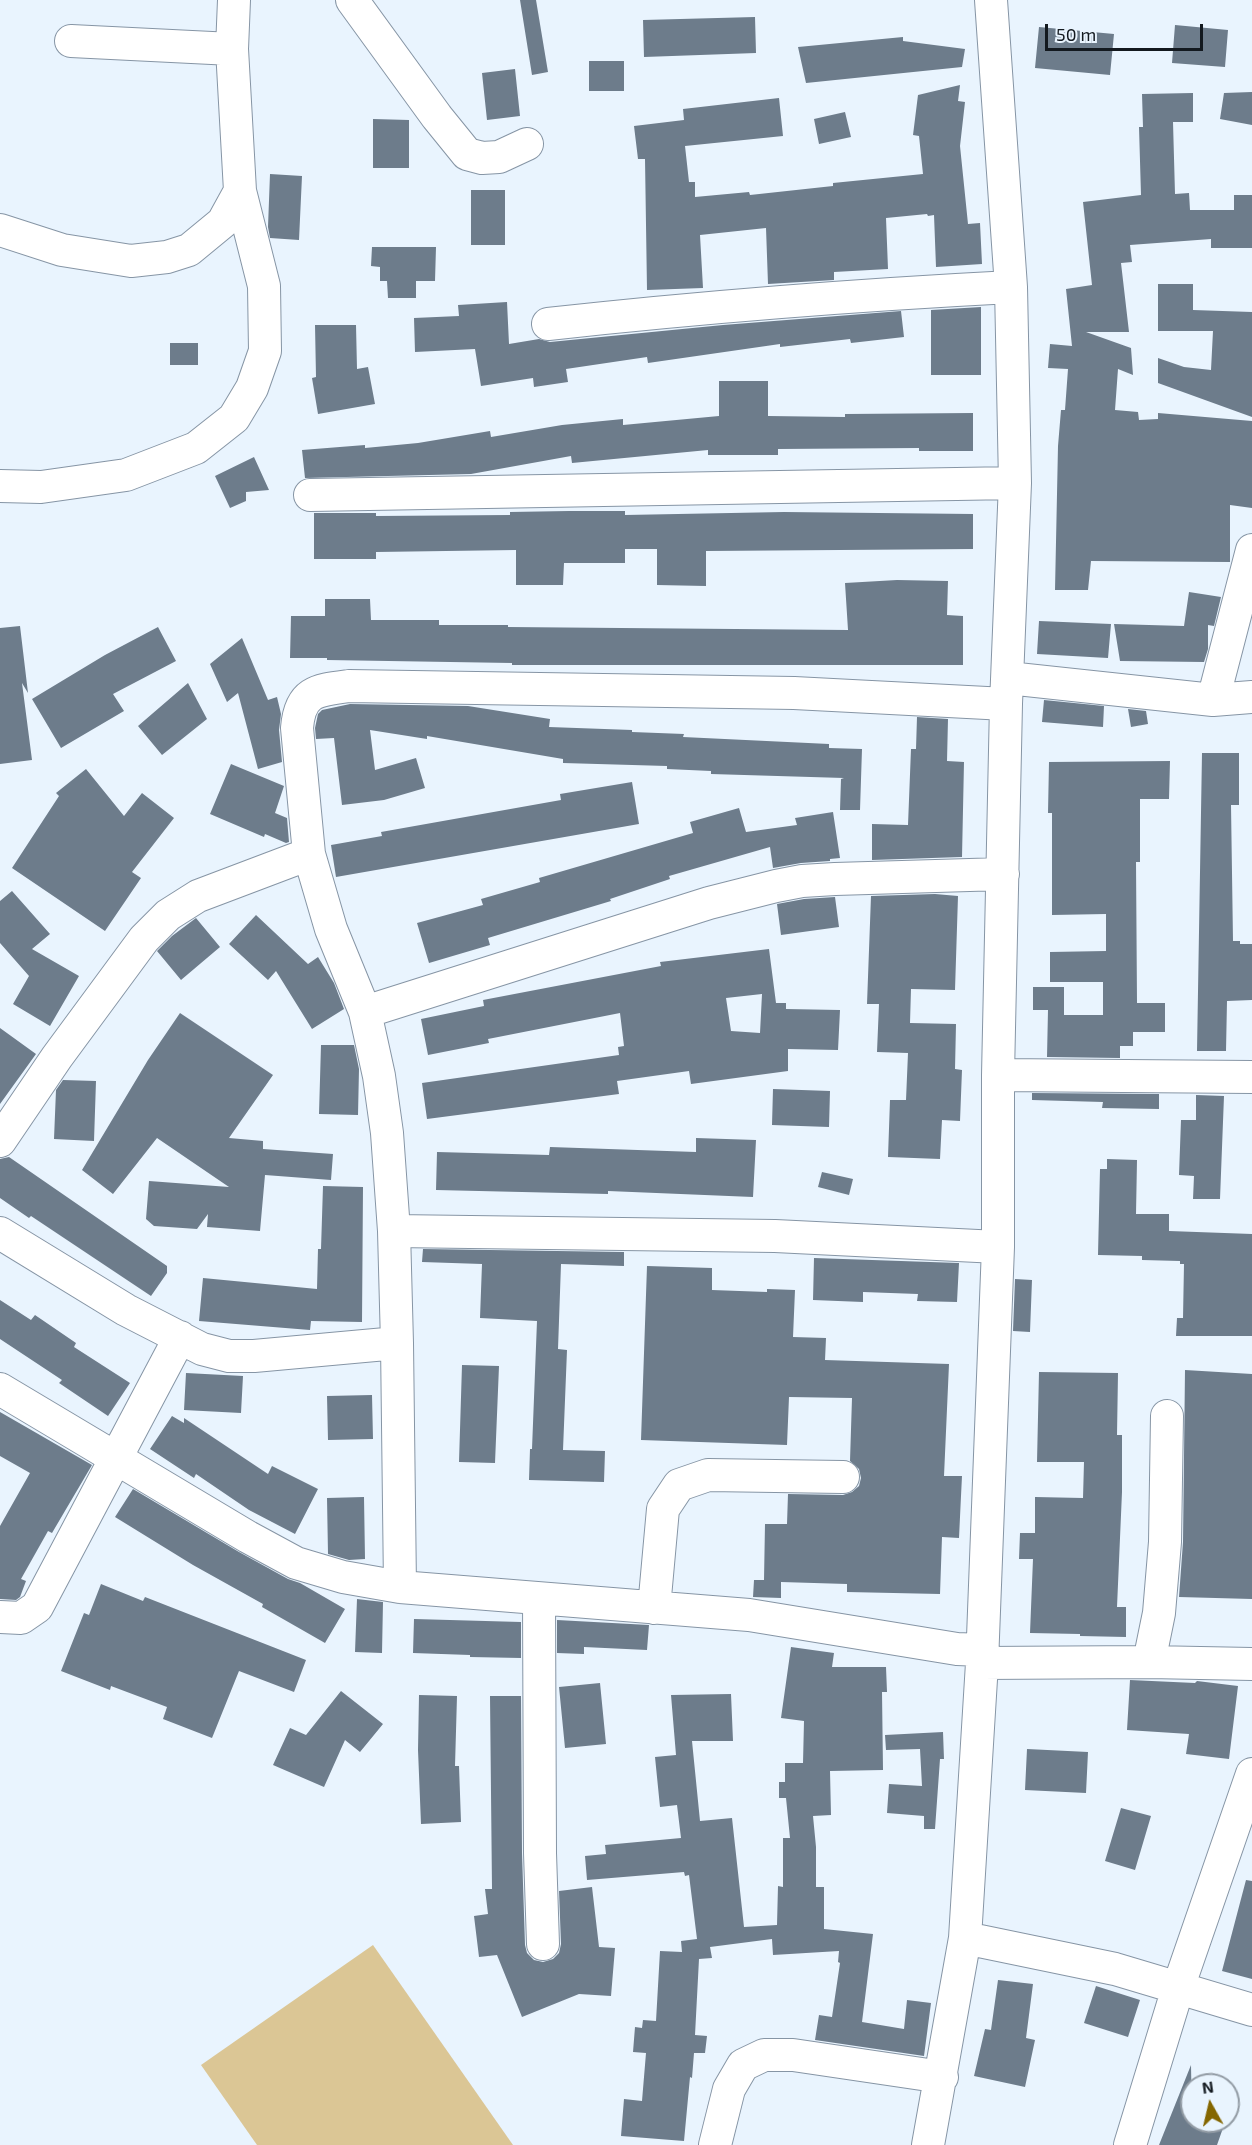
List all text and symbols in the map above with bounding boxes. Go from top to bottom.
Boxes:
scale bar [1048,12,1206,50]
text: 50 m [1056,23,1096,45]
north arrow [1180,2073,1240,2133]
text: N [1201,2076,1215,2097]

